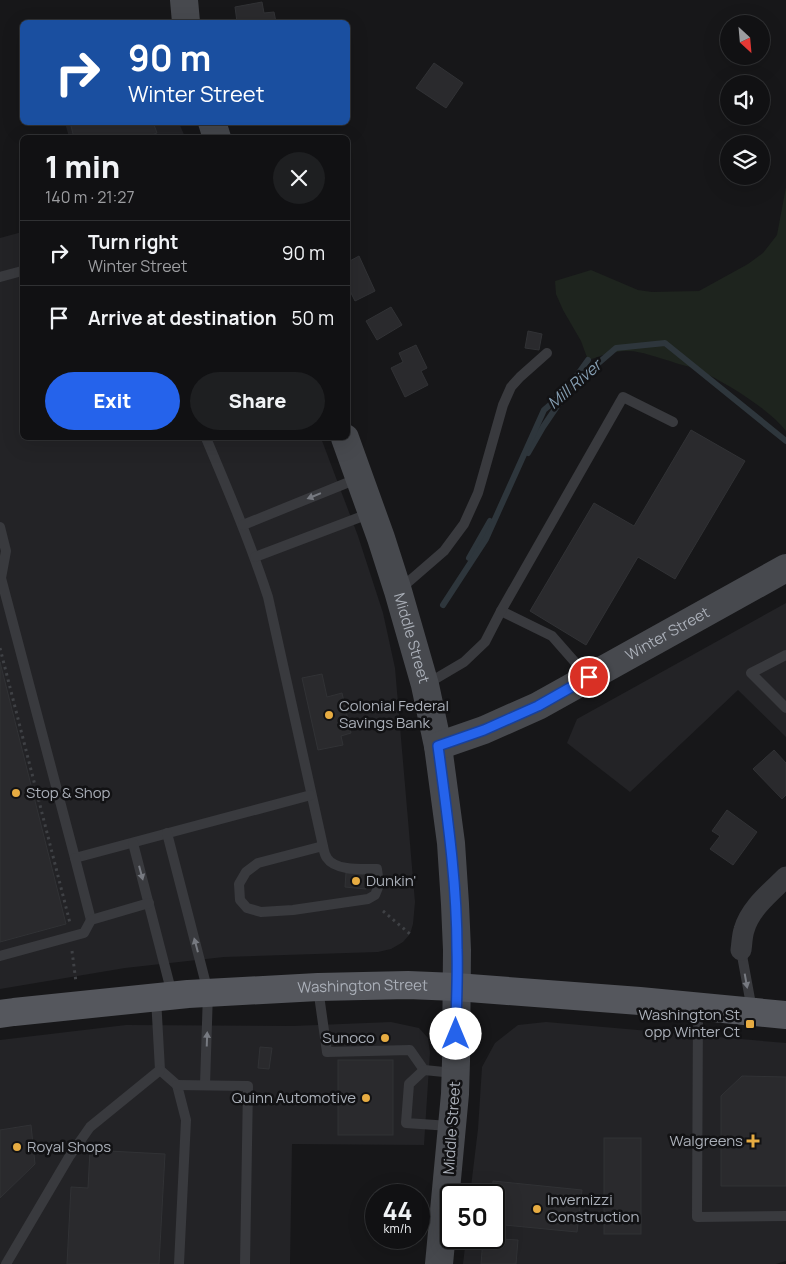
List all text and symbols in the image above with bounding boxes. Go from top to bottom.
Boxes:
north arrow [720,15,770,65]
map controls [720,15,770,185]
text: 90 m [128,34,211,82]
icon: right [45,40,110,105]
button: sound [720,75,770,125]
text: Winter Street [128,79,265,109]
button: layers [720,135,770,185]
text: 1 min [45,146,120,187]
button: close [273,152,325,204]
text: 140 m · 21:27 [45,186,135,208]
text: Turn right [88,229,178,255]
icon: right [45,239,73,267]
text: 90 m [282,240,325,266]
text: Winter Street [88,255,187,277]
icon: arrive [45,304,73,332]
text: Arrive at destination [88,305,277,331]
text: 50 m [292,305,334,331]
water label: Mill River [542,353,607,413]
button: Exit [45,372,180,430]
button: Share [190,372,325,430]
one-way arrow [307,492,322,500]
street label: Middle Street [389,590,435,686]
street label: Winter Street [621,602,713,665]
pin [568,656,610,698]
icon: arrive [575,663,603,691]
place label: Colonial Federal Savings Bank [339,695,449,733]
marker: Colonial Federal Savings Bank [323,709,335,721]
place label: Stop & Shop [26,782,111,803]
marker: Stop & Shop [10,787,22,799]
one-way arrow [137,865,145,880]
place label: Dunkin' [366,870,416,891]
marker: Dunkin' [350,875,362,887]
one-way arrow [192,938,200,953]
one-way arrow [743,973,751,989]
street label: Washington Street [297,974,428,998]
place label: Washington St opp Winter Ct [638,1004,740,1042]
position arrow [429,1007,481,1059]
marker: Washington St opp Winter Ct [744,1018,756,1030]
place label: Sunoco [322,1027,375,1048]
one-way arrow [203,1030,211,1046]
marker: Sunoco [379,1032,391,1044]
street label: Middle Street [438,1081,465,1175]
place label: Quinn Automotive [232,1087,356,1108]
marker: Quinn Automotive [360,1092,372,1104]
place label: Walgreens [670,1130,743,1151]
marker: Walgreens [747,1135,759,1147]
place label: Royal Shops [27,1136,111,1157]
marker: Royal Shops [11,1141,23,1153]
speed limit sign: 50 [440,1184,505,1249]
place label: Invernizzi Construction [547,1189,639,1227]
text: 44 [382,1193,413,1228]
marker: Invernizzi Construction [531,1203,543,1215]
text: km/h [384,1220,411,1237]

